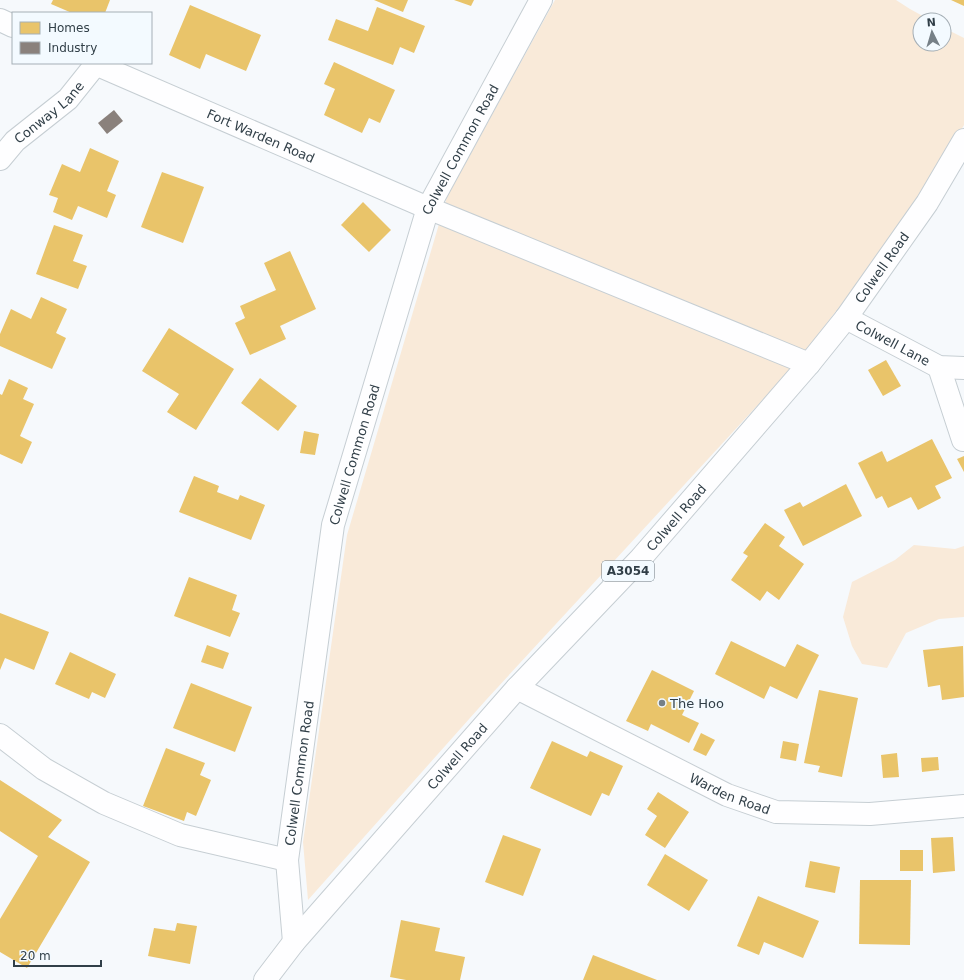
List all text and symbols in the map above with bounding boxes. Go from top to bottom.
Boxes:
legend [12,12,152,64]
north arrow [912,12,952,52]
text: N [926,16,936,29]
text: Homes [48,21,90,35]
text: Industry [48,41,97,55]
street label: Conway Lane [11,78,87,146]
street label: Colwell Common Road [419,82,501,216]
street label: Fort Warden Road [205,106,317,166]
street label: Colwell Road [851,229,912,306]
street label: Colwell Lane [853,317,933,368]
street label: Colwell Common Road [326,382,382,527]
street label: Colwell Road [643,481,709,554]
road number: A3054 [602,561,654,581]
place label: The Hoo [669,696,724,711]
marker: The Hoo [657,698,667,708]
street label: Colwell Common Road [282,700,316,847]
street label: Colwell Road [424,720,490,793]
street label: Warden Road [687,770,772,817]
scale bar [14,942,101,968]
text: 20 m [20,949,51,963]

